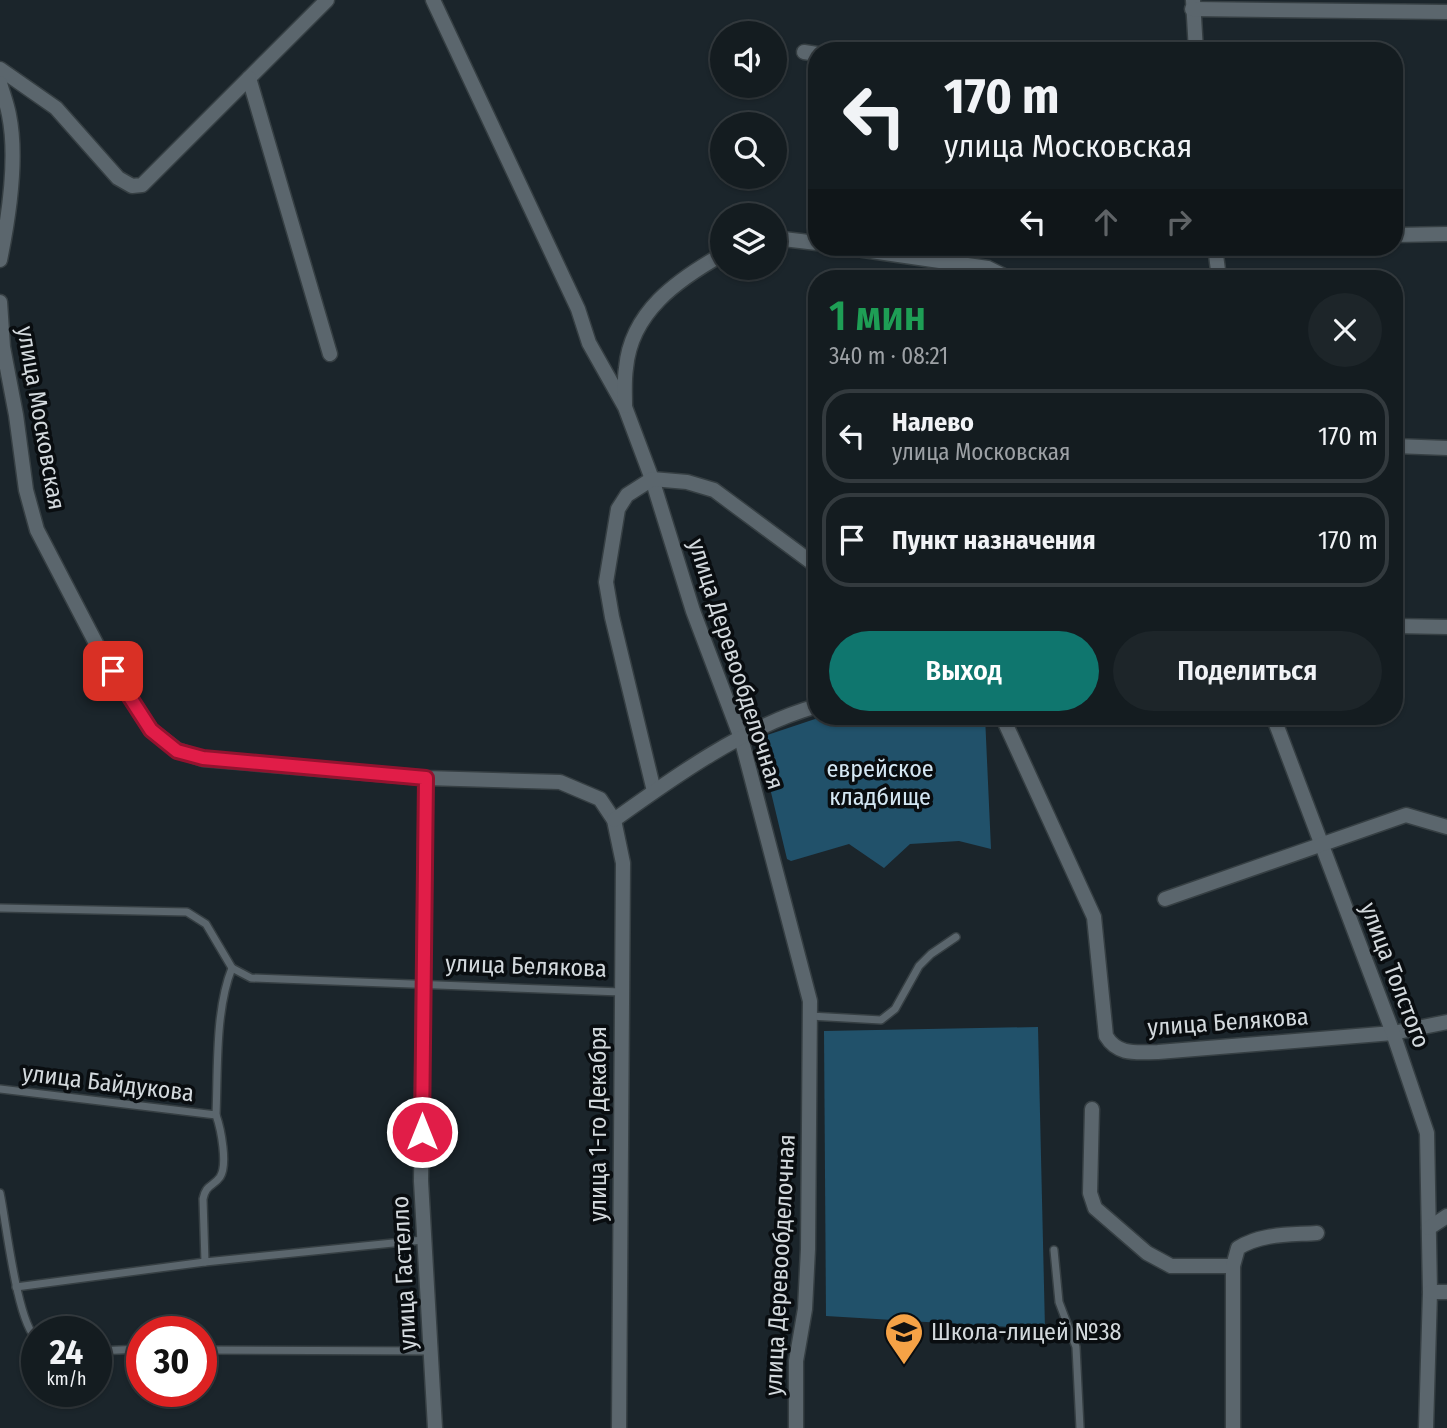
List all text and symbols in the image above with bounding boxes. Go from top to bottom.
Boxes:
map controls [710,21,787,280]
button: sound [710,21,787,98]
text: 170 m [944,67,1060,126]
icon: left [829,70,920,161]
button: search [710,112,787,189]
text: улица Московская [944,127,1192,165]
button: layers [710,203,787,280]
icon: left [1014,203,1052,241]
icon: ahead [1087,203,1125,241]
icon: right [1160,203,1198,241]
text: 1 мин [829,291,926,341]
button: close [1308,293,1382,367]
street label: улица Московская [11,324,71,512]
text: 340 m · 08:21 [829,342,948,370]
text: Налево [892,407,974,438]
icon: left [833,417,871,455]
text: 170 m [1318,421,1378,452]
text: улица Московская [892,438,1070,466]
icon: arrive [833,521,871,559]
text: Пункт назначения [892,525,1096,556]
text: 170 m [1318,525,1378,556]
street label: улица Деревообделочная [682,535,790,793]
button: Выход [829,631,1099,711]
button: Поделиться [1113,631,1382,711]
pin [83,641,143,701]
icon: arrive [94,652,132,690]
park label: еврейское кладбище [826,755,934,811]
street label: улица Толстого [1354,898,1436,1052]
street label: улица Белякова [445,949,607,983]
street label: улица Белякова [1146,1002,1310,1042]
street label: улица 1-го Декабря [584,1026,612,1222]
street label: улица Байдукова [20,1059,196,1107]
position arrow [385,1095,459,1169]
street label: улица Деревообделочная [759,1133,801,1397]
street label: улица Гастелло [386,1195,422,1351]
school or university icon: Школа-лицей №38 [883,1311,925,1366]
speed limit sign: 30 [126,1316,217,1407]
place label: Школа-лицей №38 [931,1318,1121,1346]
text: 24 [50,1331,83,1373]
text: km/h [46,1368,87,1390]

